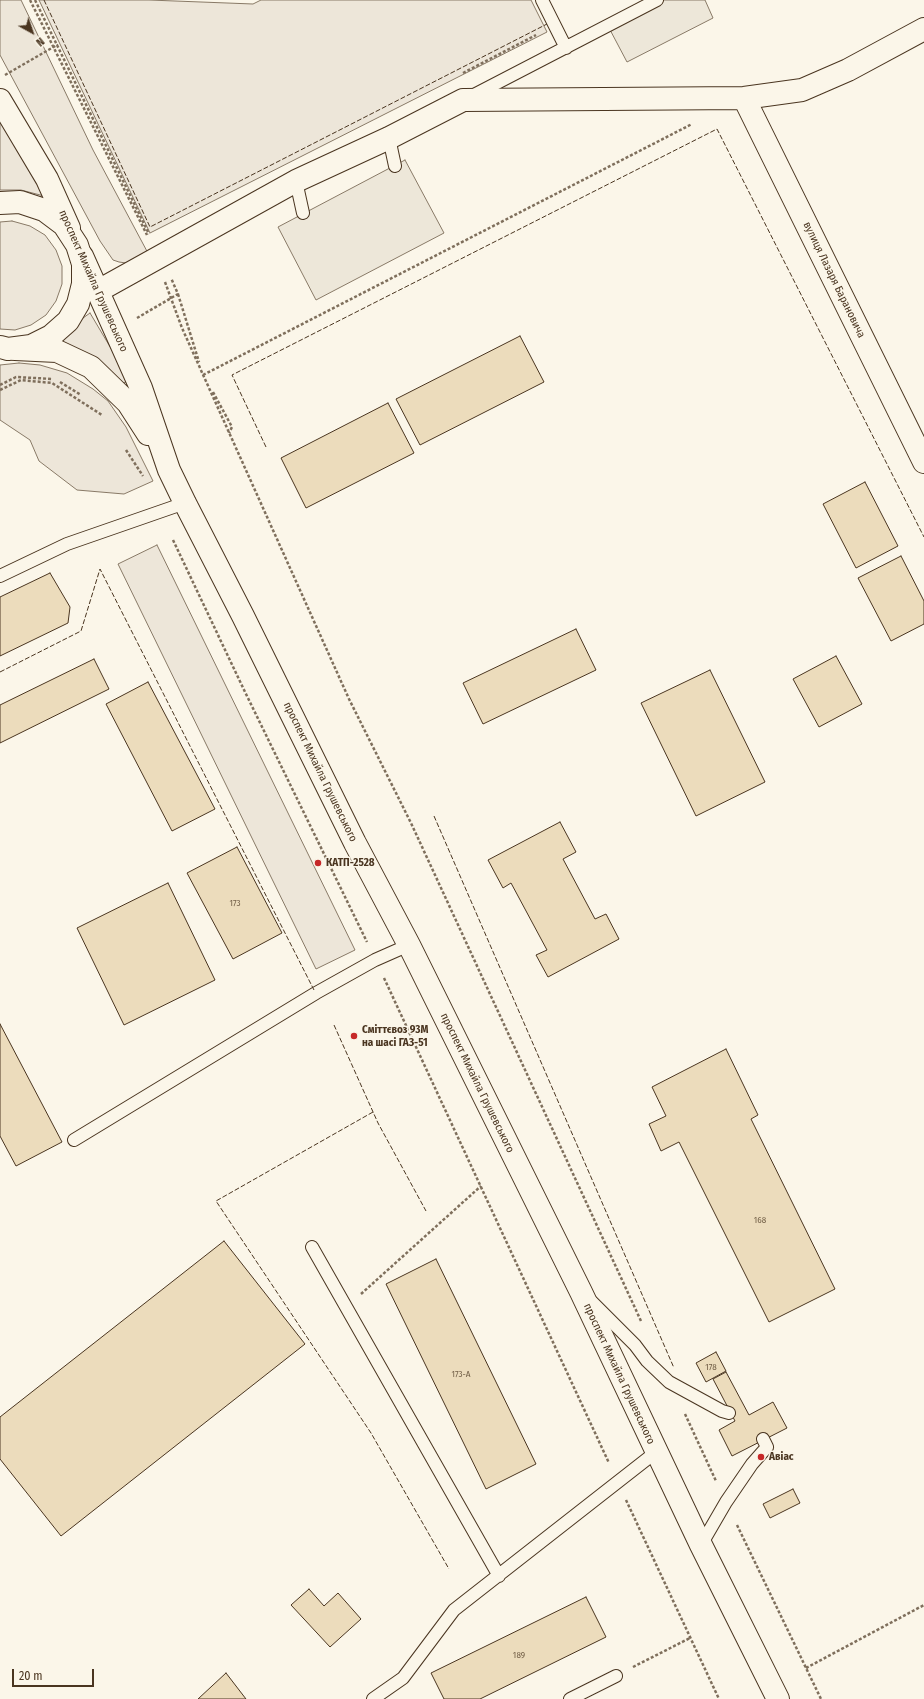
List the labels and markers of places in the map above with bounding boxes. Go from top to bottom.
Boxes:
place label: КАТП-2528 [326,856,375,870]
marker: КАТП-2528 [313,858,323,868]
place label: Сміттєвоз 93М на шасі ГАЗ-51 [362,1023,428,1049]
marker: Сміттєвоз 93М на шасі ГАЗ-51 [349,1031,359,1041]
place label: Авіас [769,1450,794,1464]
marker: Авіас [756,1452,766,1462]

